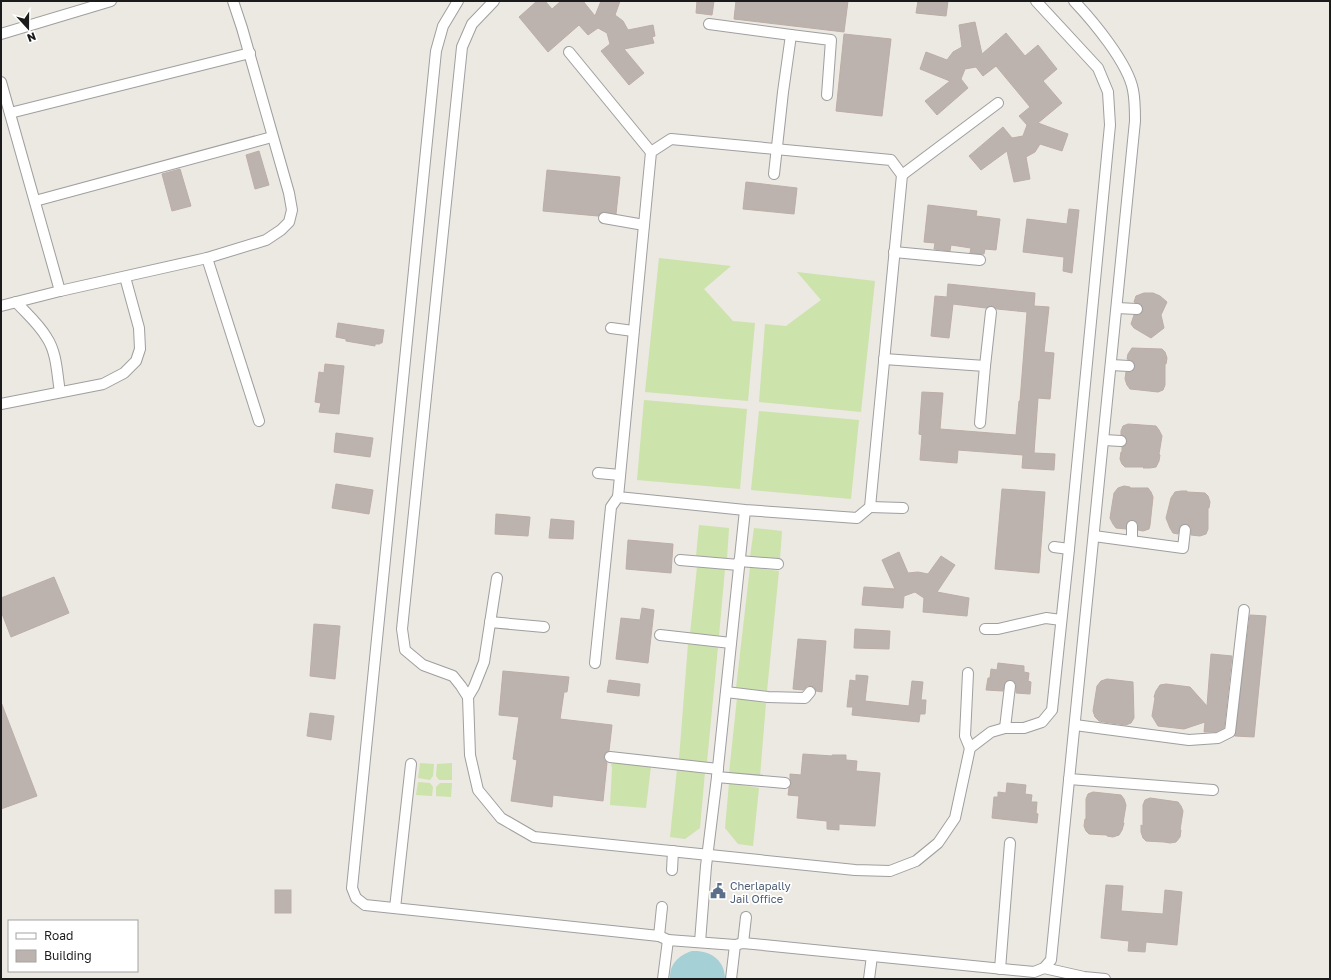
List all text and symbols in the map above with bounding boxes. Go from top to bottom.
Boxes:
north arrow [8,8,48,48]
text: N [26,30,38,45]
place label: Cherlapally Jail Office [730,879,791,905]
public building icon: Cherlapally Jail Office [709,882,727,900]
legend [8,920,138,972]
text: Road [44,928,73,943]
text: Building [44,948,92,963]

